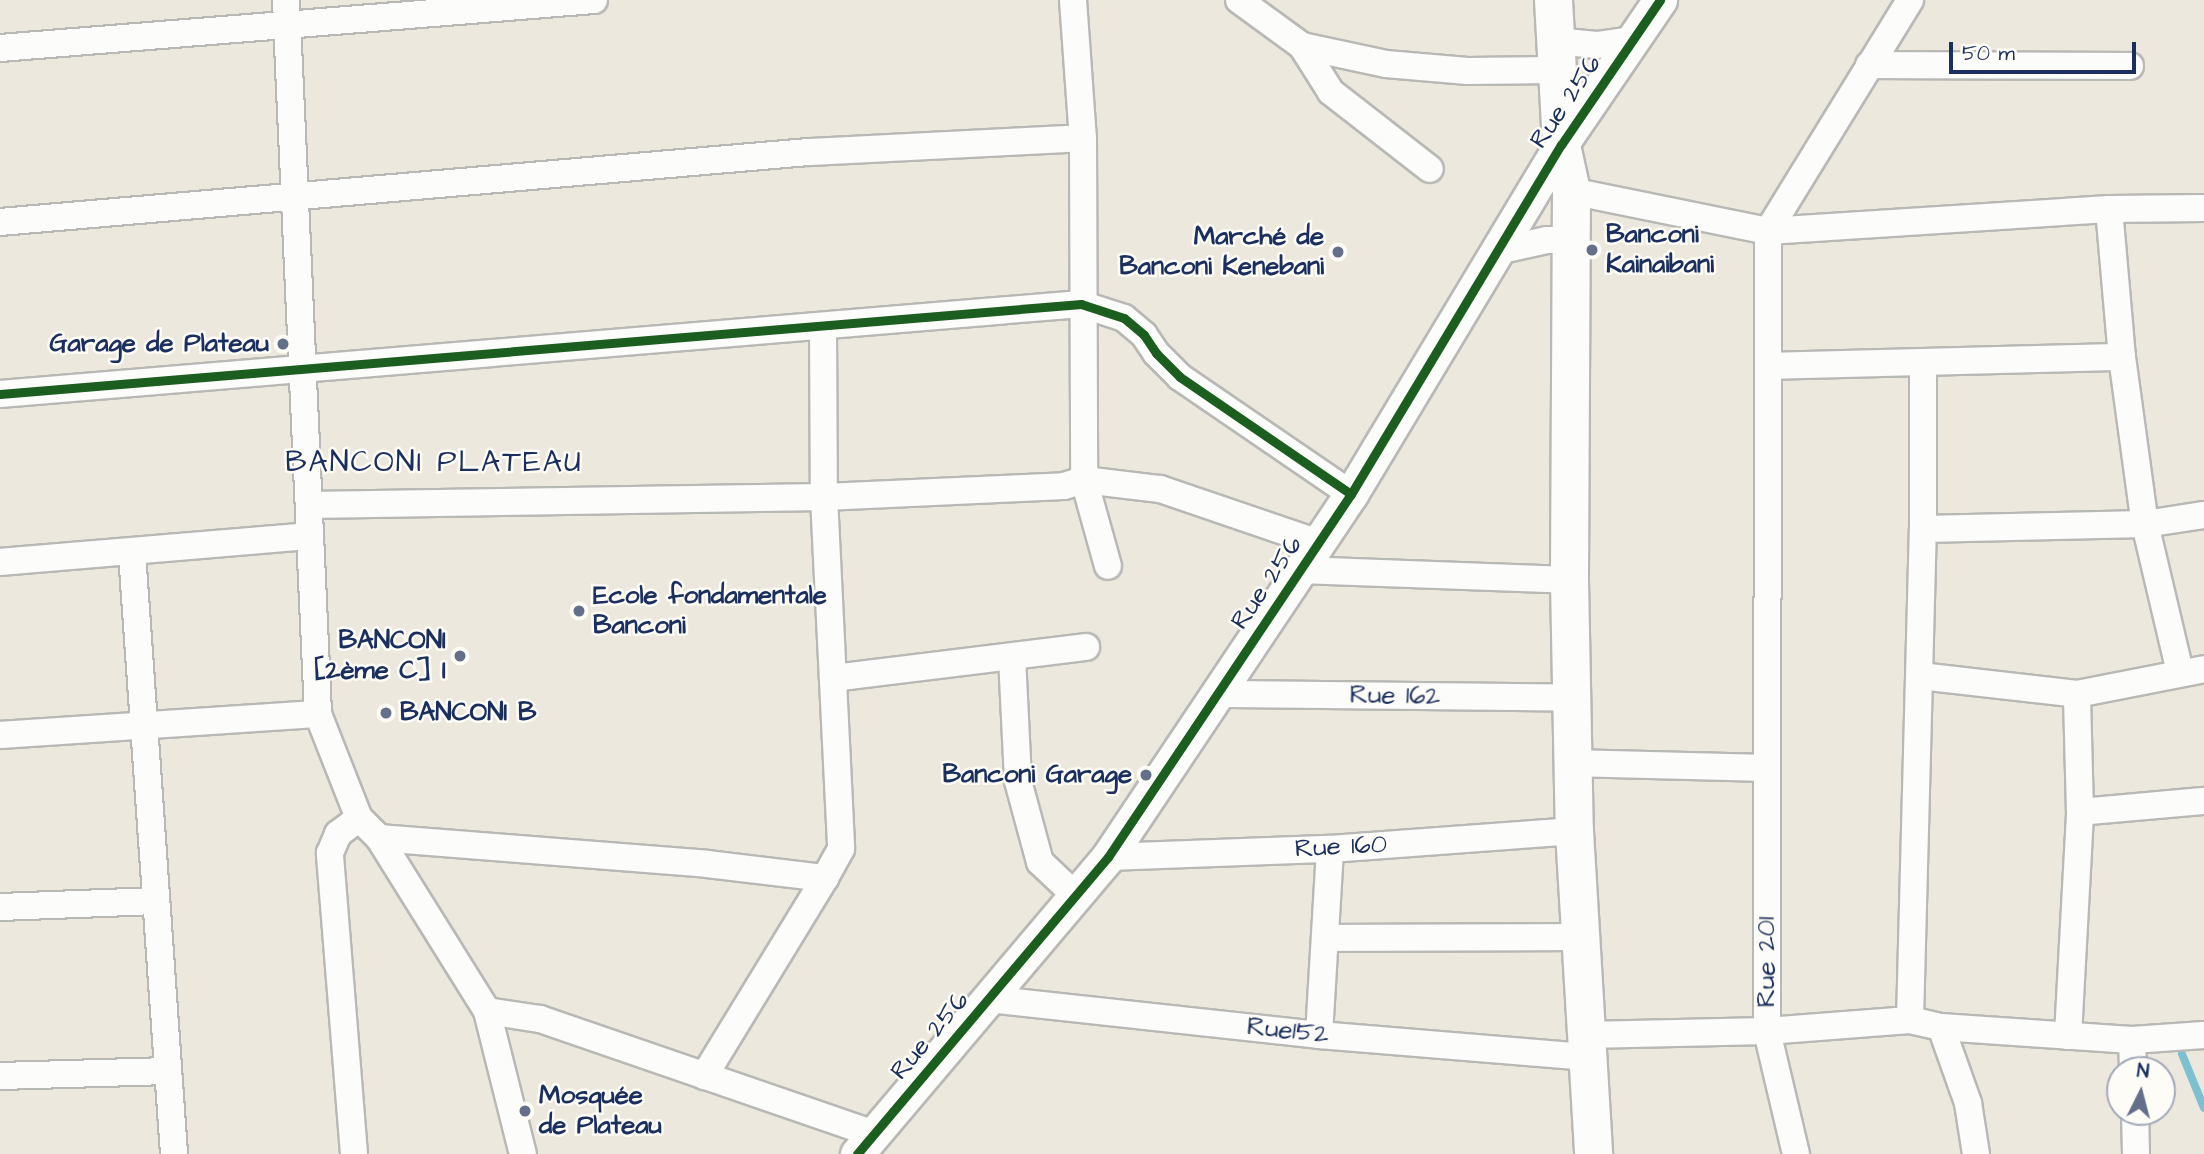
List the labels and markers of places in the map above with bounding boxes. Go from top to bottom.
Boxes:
place label: Banconi Kainaibani [1606,219,1714,280]
place label: Marché de Banconi Kenebani [1119,221,1324,282]
marker: Banconi Kainaibani [1584,242,1600,258]
marker: Marché de Banconi Kenebani [1330,244,1346,260]
place label: Garage de Plateau [50,328,269,360]
marker: Garage de Plateau [275,336,291,352]
place label: Ecole fondamentale Banconi [593,580,827,642]
marker: Ecole fondamentale Banconi [571,603,587,619]
place label: BANCONI [2ème C] I [314,625,446,686]
marker: BANCONI [2ème C] I [452,648,468,664]
place label: BANCONI B [400,697,536,729]
marker: BANCONI B [378,705,394,721]
place label: Banconi Garage [943,759,1132,791]
marker: Banconi Garage [1138,767,1154,783]
place label: Mosquée de Plateau [539,1080,662,1142]
marker: Mosquée de Plateau [517,1103,533,1119]

